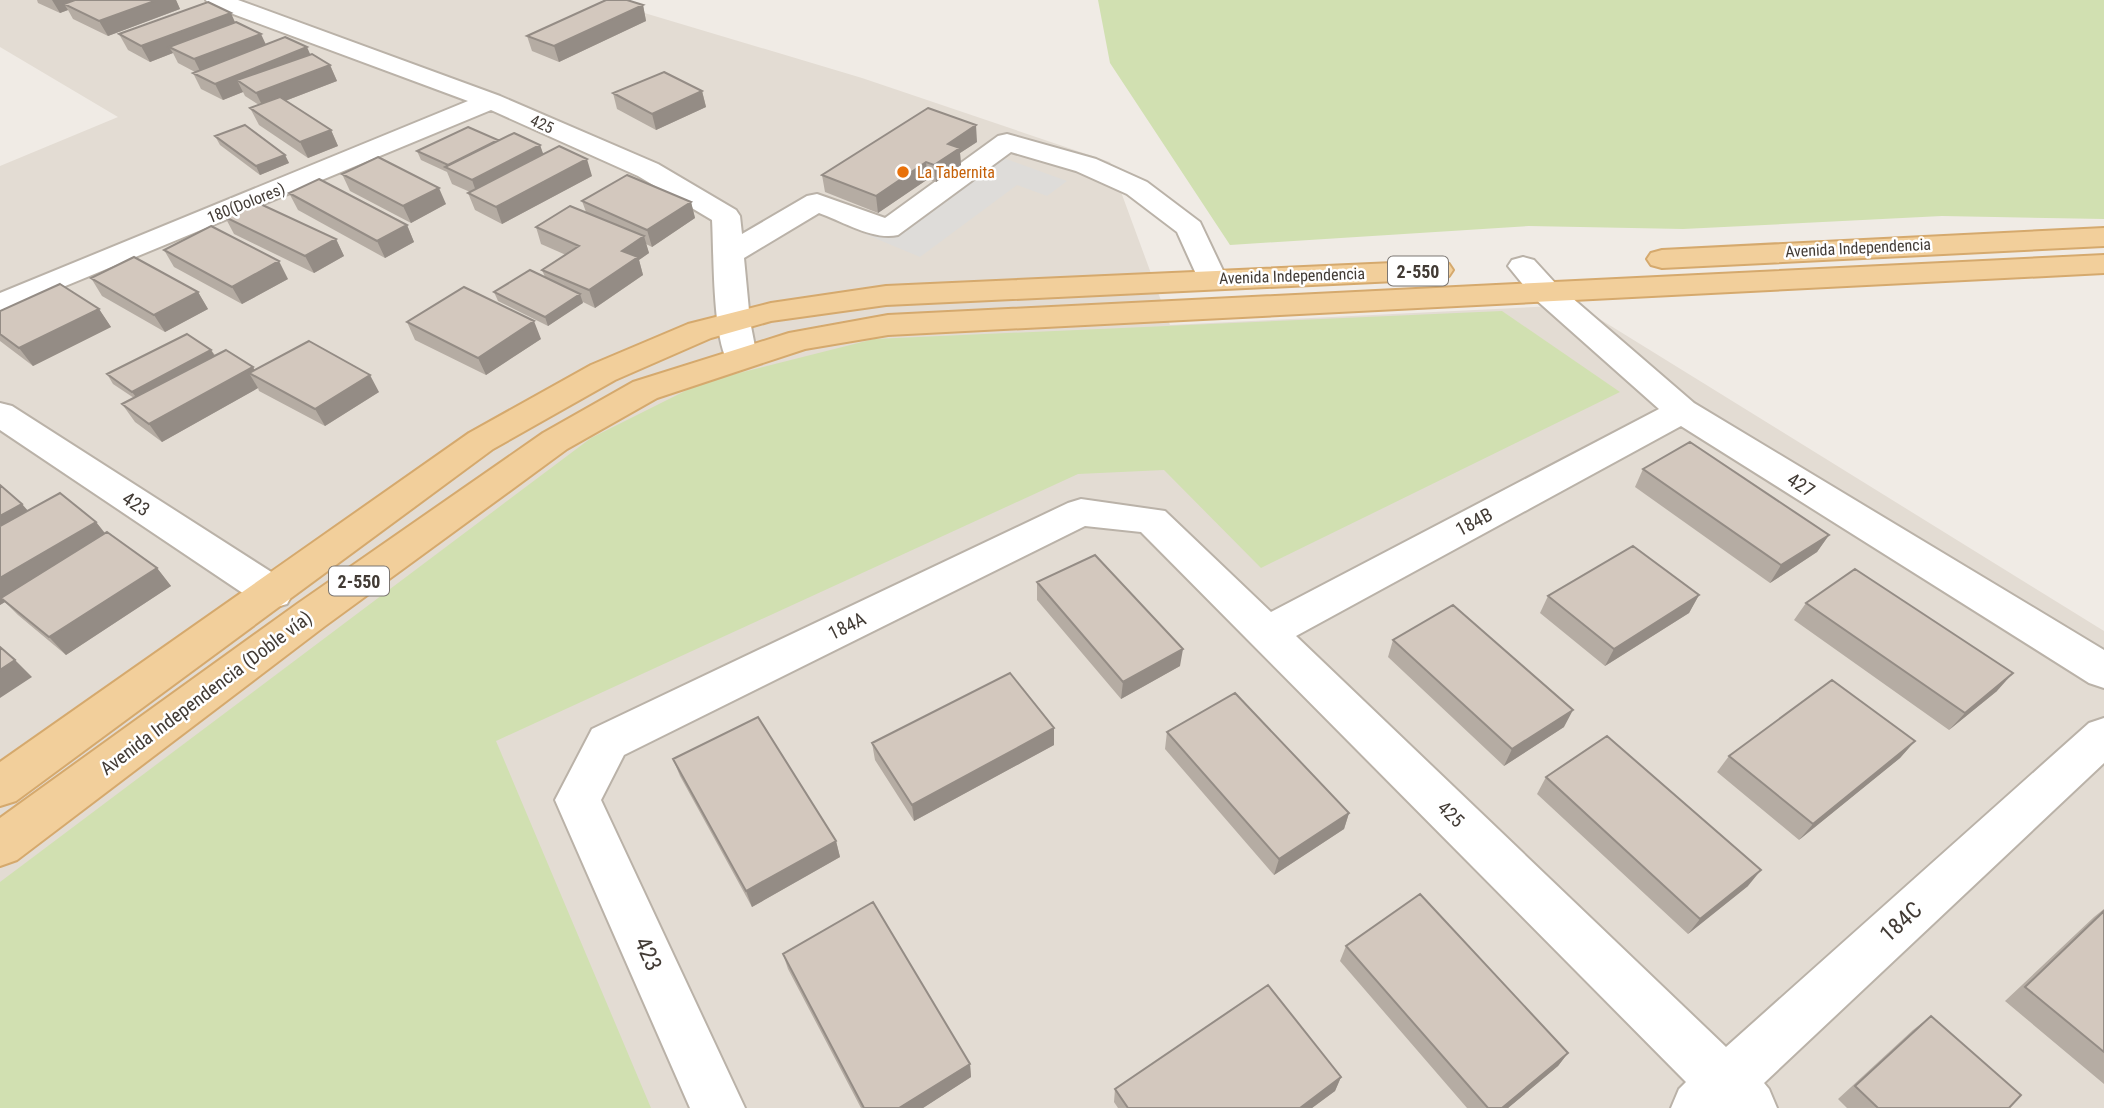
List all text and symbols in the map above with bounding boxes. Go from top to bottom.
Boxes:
street label: 425 [527,111,557,138]
place label: La Tabernita [917,163,995,182]
marker: La Tabernita [895,164,911,180]
street label: 180(Dolores) [204,179,288,227]
street label: Avenida Independencia [1785,235,1931,261]
road number: 2-550 [1388,256,1448,286]
street label: Avenida Independencia [1219,264,1365,288]
street label: 427 [1783,468,1819,502]
street label: 423 [118,487,154,521]
street label: 184B [1452,503,1496,541]
road number: 2-550 [329,566,389,596]
street label: Avenida Independencia (Doble vía) [96,606,316,780]
street label: 184A [824,607,870,645]
street label: 425 [1433,796,1469,832]
street label: 184C [1874,896,1928,948]
street label: 423 [629,933,667,975]

